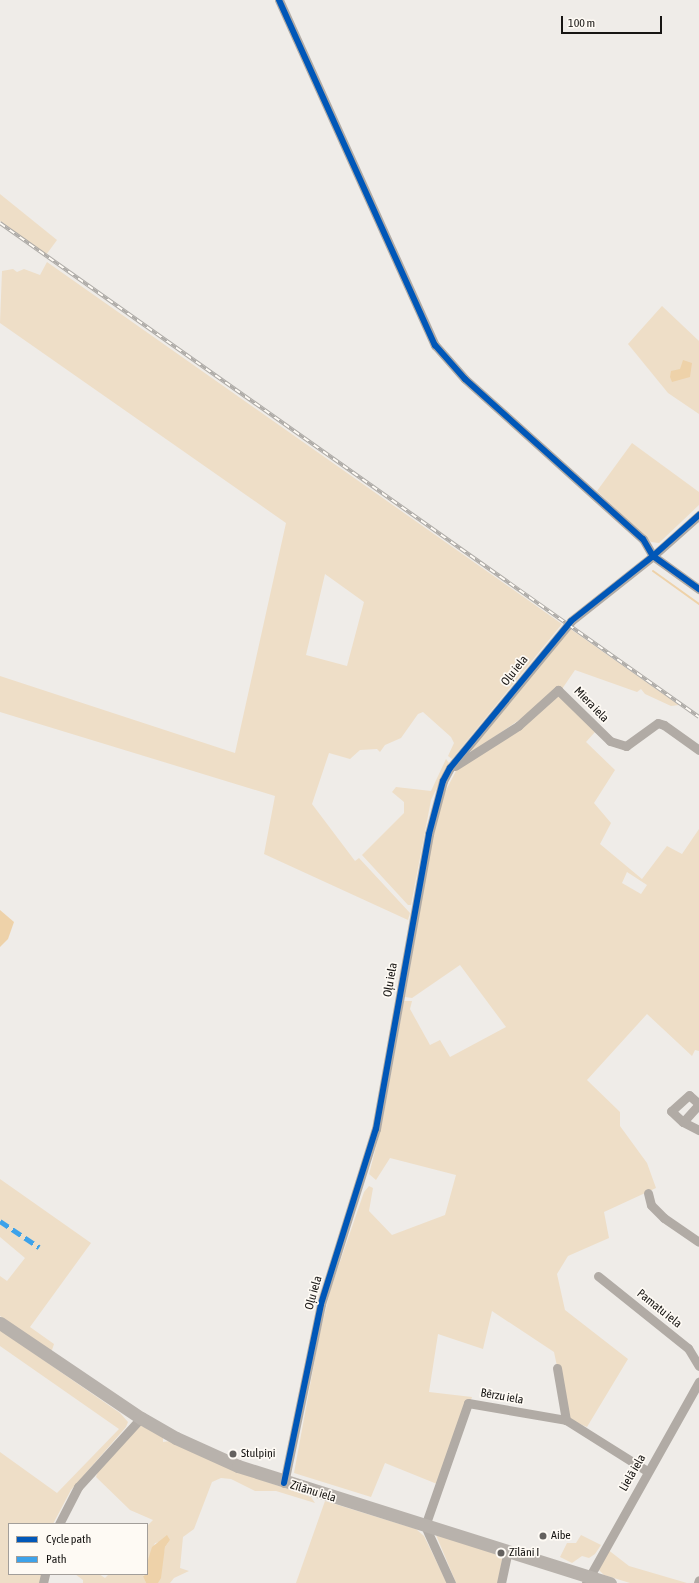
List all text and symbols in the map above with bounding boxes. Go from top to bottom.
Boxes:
scale bar [563,8,664,34]
text: 100 m [568,16,595,30]
street label: Oļu iela [499,653,531,689]
street label: Miera iela [571,684,611,726]
street label: Oļu iela [381,962,401,998]
street label: Oļu iela [302,1274,326,1312]
street label: Pamatu iela [634,1287,684,1331]
street label: Bērzu iela [479,1386,525,1408]
place label: Stulpiņi [241,1447,275,1461]
marker: Stulpiņi [228,1449,238,1459]
street label: Lielā iela [617,1452,649,1494]
street label: Zīlānu iela [288,1478,338,1506]
legend [8,1523,148,1575]
place label: Aibe [551,1529,571,1543]
marker: Aibe [538,1531,548,1541]
text: Cycle path [46,1532,91,1546]
place label: Zīlāni I [509,1546,539,1560]
marker: Zīlāni I [496,1548,506,1558]
text: Path [46,1552,67,1566]

